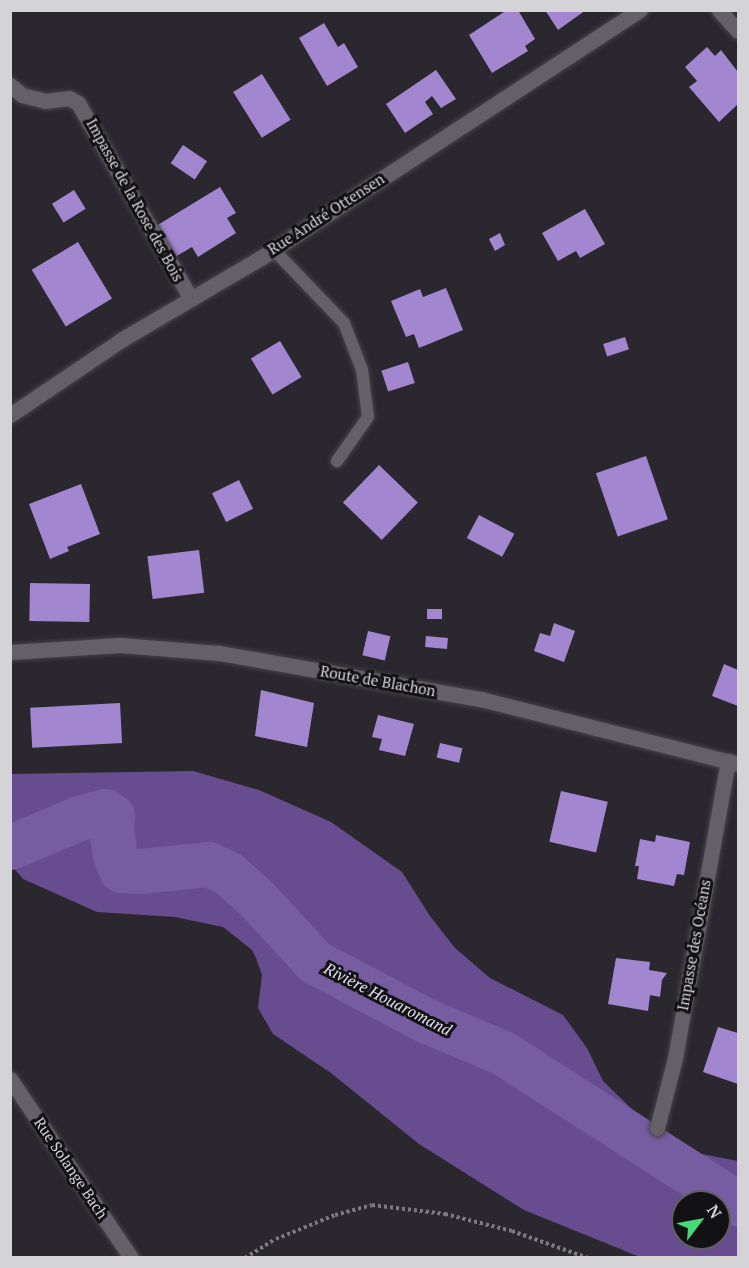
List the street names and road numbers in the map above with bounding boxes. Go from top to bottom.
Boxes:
street label: Impasse de la Rose des Bois [83,115,187,285]
street label: Rue André Ottensen [264,170,388,258]
street label: Route de Blachon [319,662,437,700]
street label: Impasse des Océans [674,878,714,1012]
street label: Rue Solange Bach [30,1114,112,1222]

